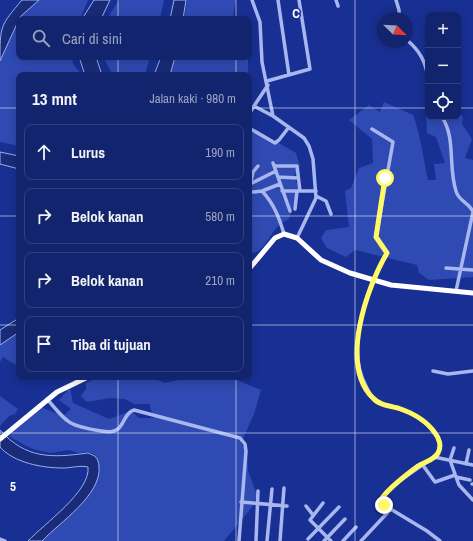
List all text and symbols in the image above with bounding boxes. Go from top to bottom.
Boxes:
text: C [292,5,300,22]
north arrow [377,12,413,48]
map controls [425,12,461,120]
button: + [425,12,461,48]
search box [16,16,252,60]
icon: search [30,27,52,49]
text: Cari di sini [62,28,122,49]
button: − [425,48,461,84]
button: locate [425,84,461,120]
text: 13 mnt [32,87,77,110]
text: Jalan kaki · 980 m [149,90,236,107]
icon: ahead [33,141,55,163]
text: Lurus [71,142,105,163]
text: 190 m [205,144,235,161]
route start [376,169,394,187]
icon: right [33,205,55,227]
text: Belok kanan [71,206,143,227]
text: 580 m [205,208,235,225]
icon: right [33,269,55,291]
text: Belok kanan [71,270,143,291]
text: 210 m [205,272,235,289]
icon: arrive [33,333,55,355]
text: Tiba di tujuan [71,334,151,355]
text: 5 [10,478,16,495]
route end [375,496,393,514]

